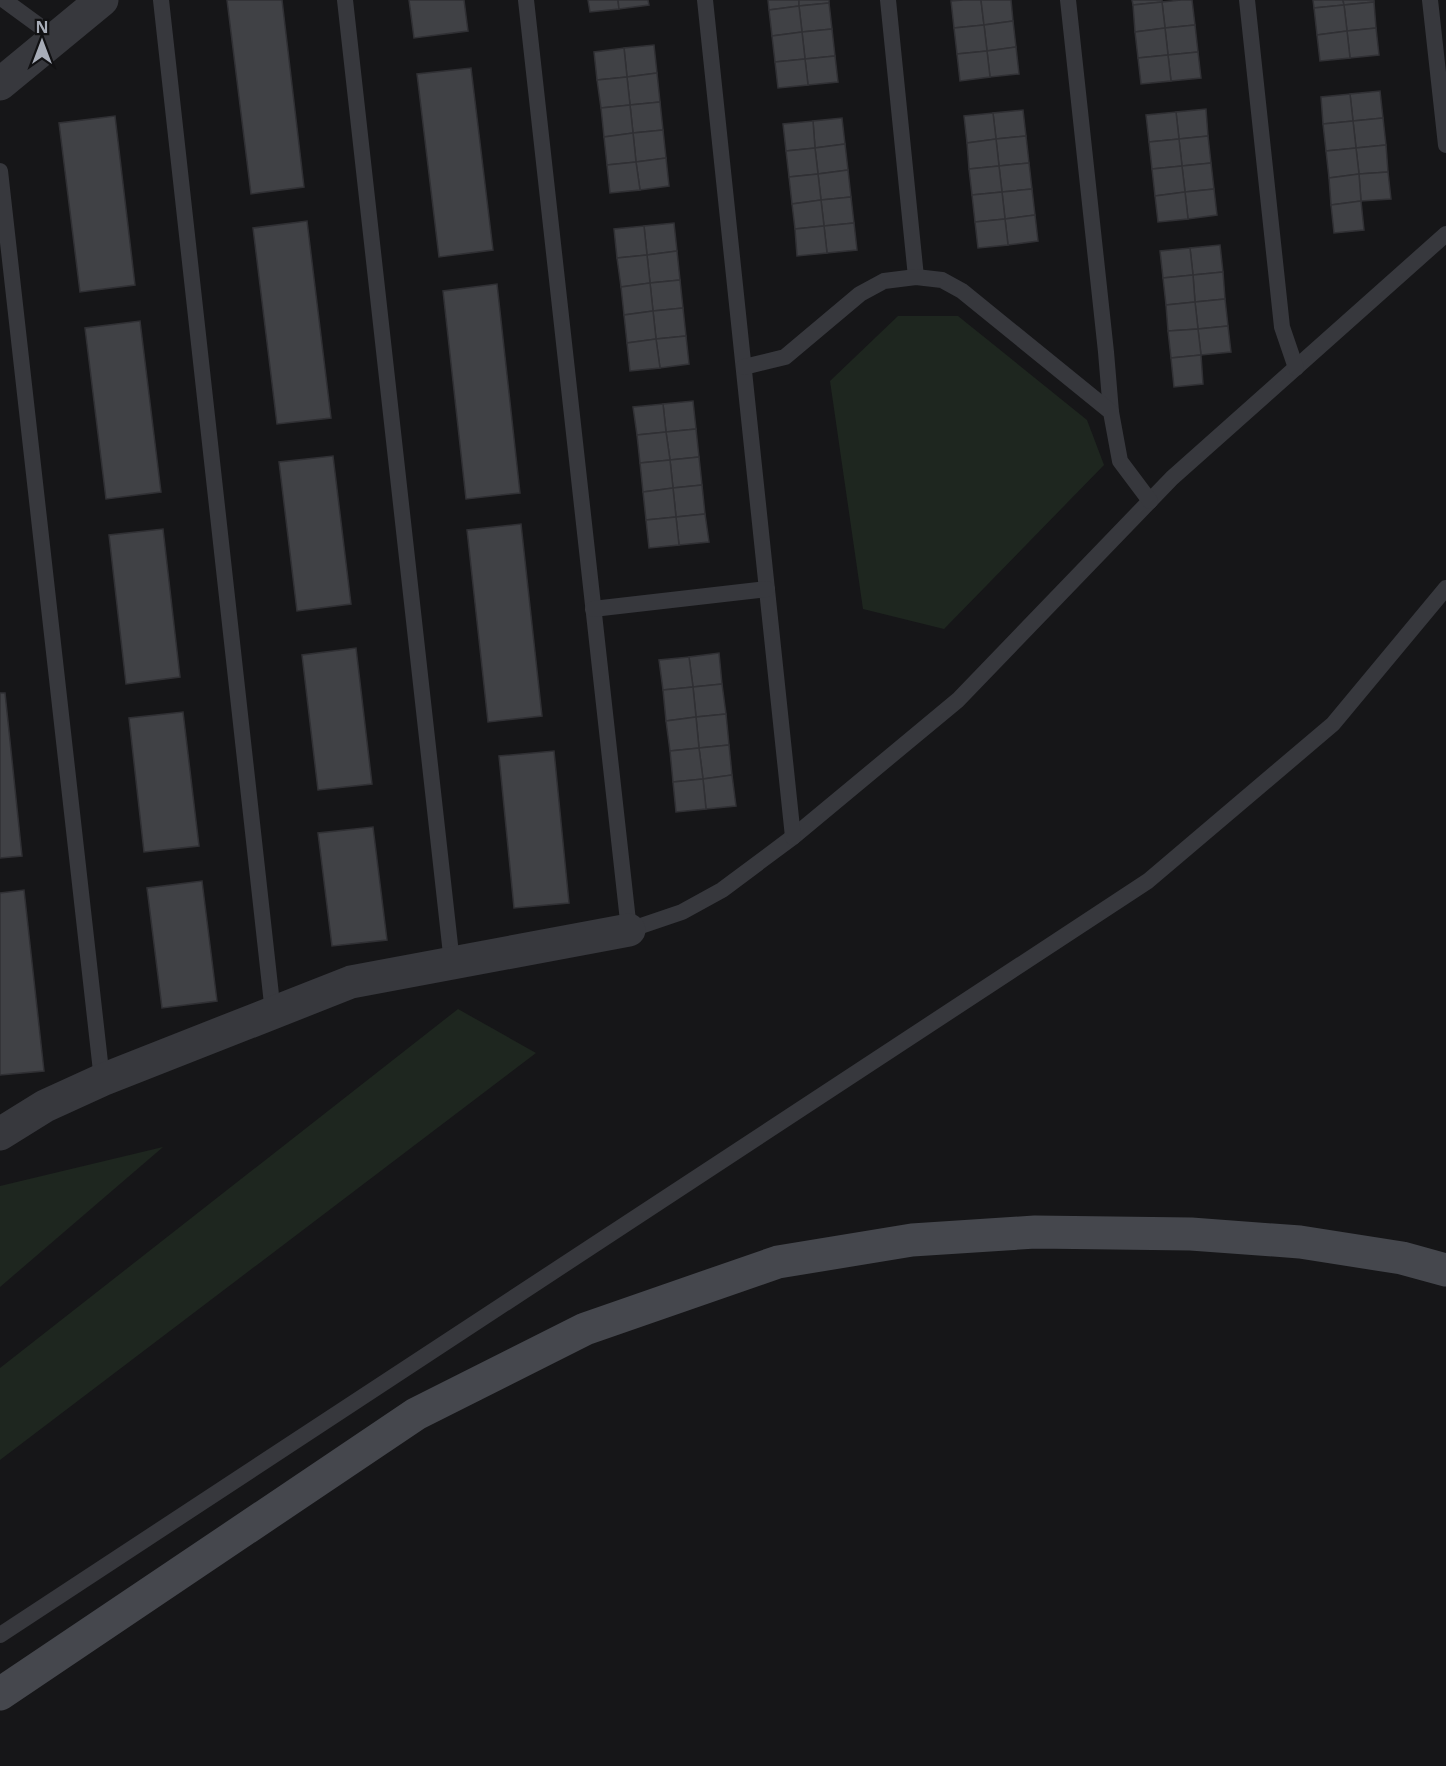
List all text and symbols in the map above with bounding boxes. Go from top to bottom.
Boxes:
north arrow [12,12,72,72]
text: N [35,16,49,38]

